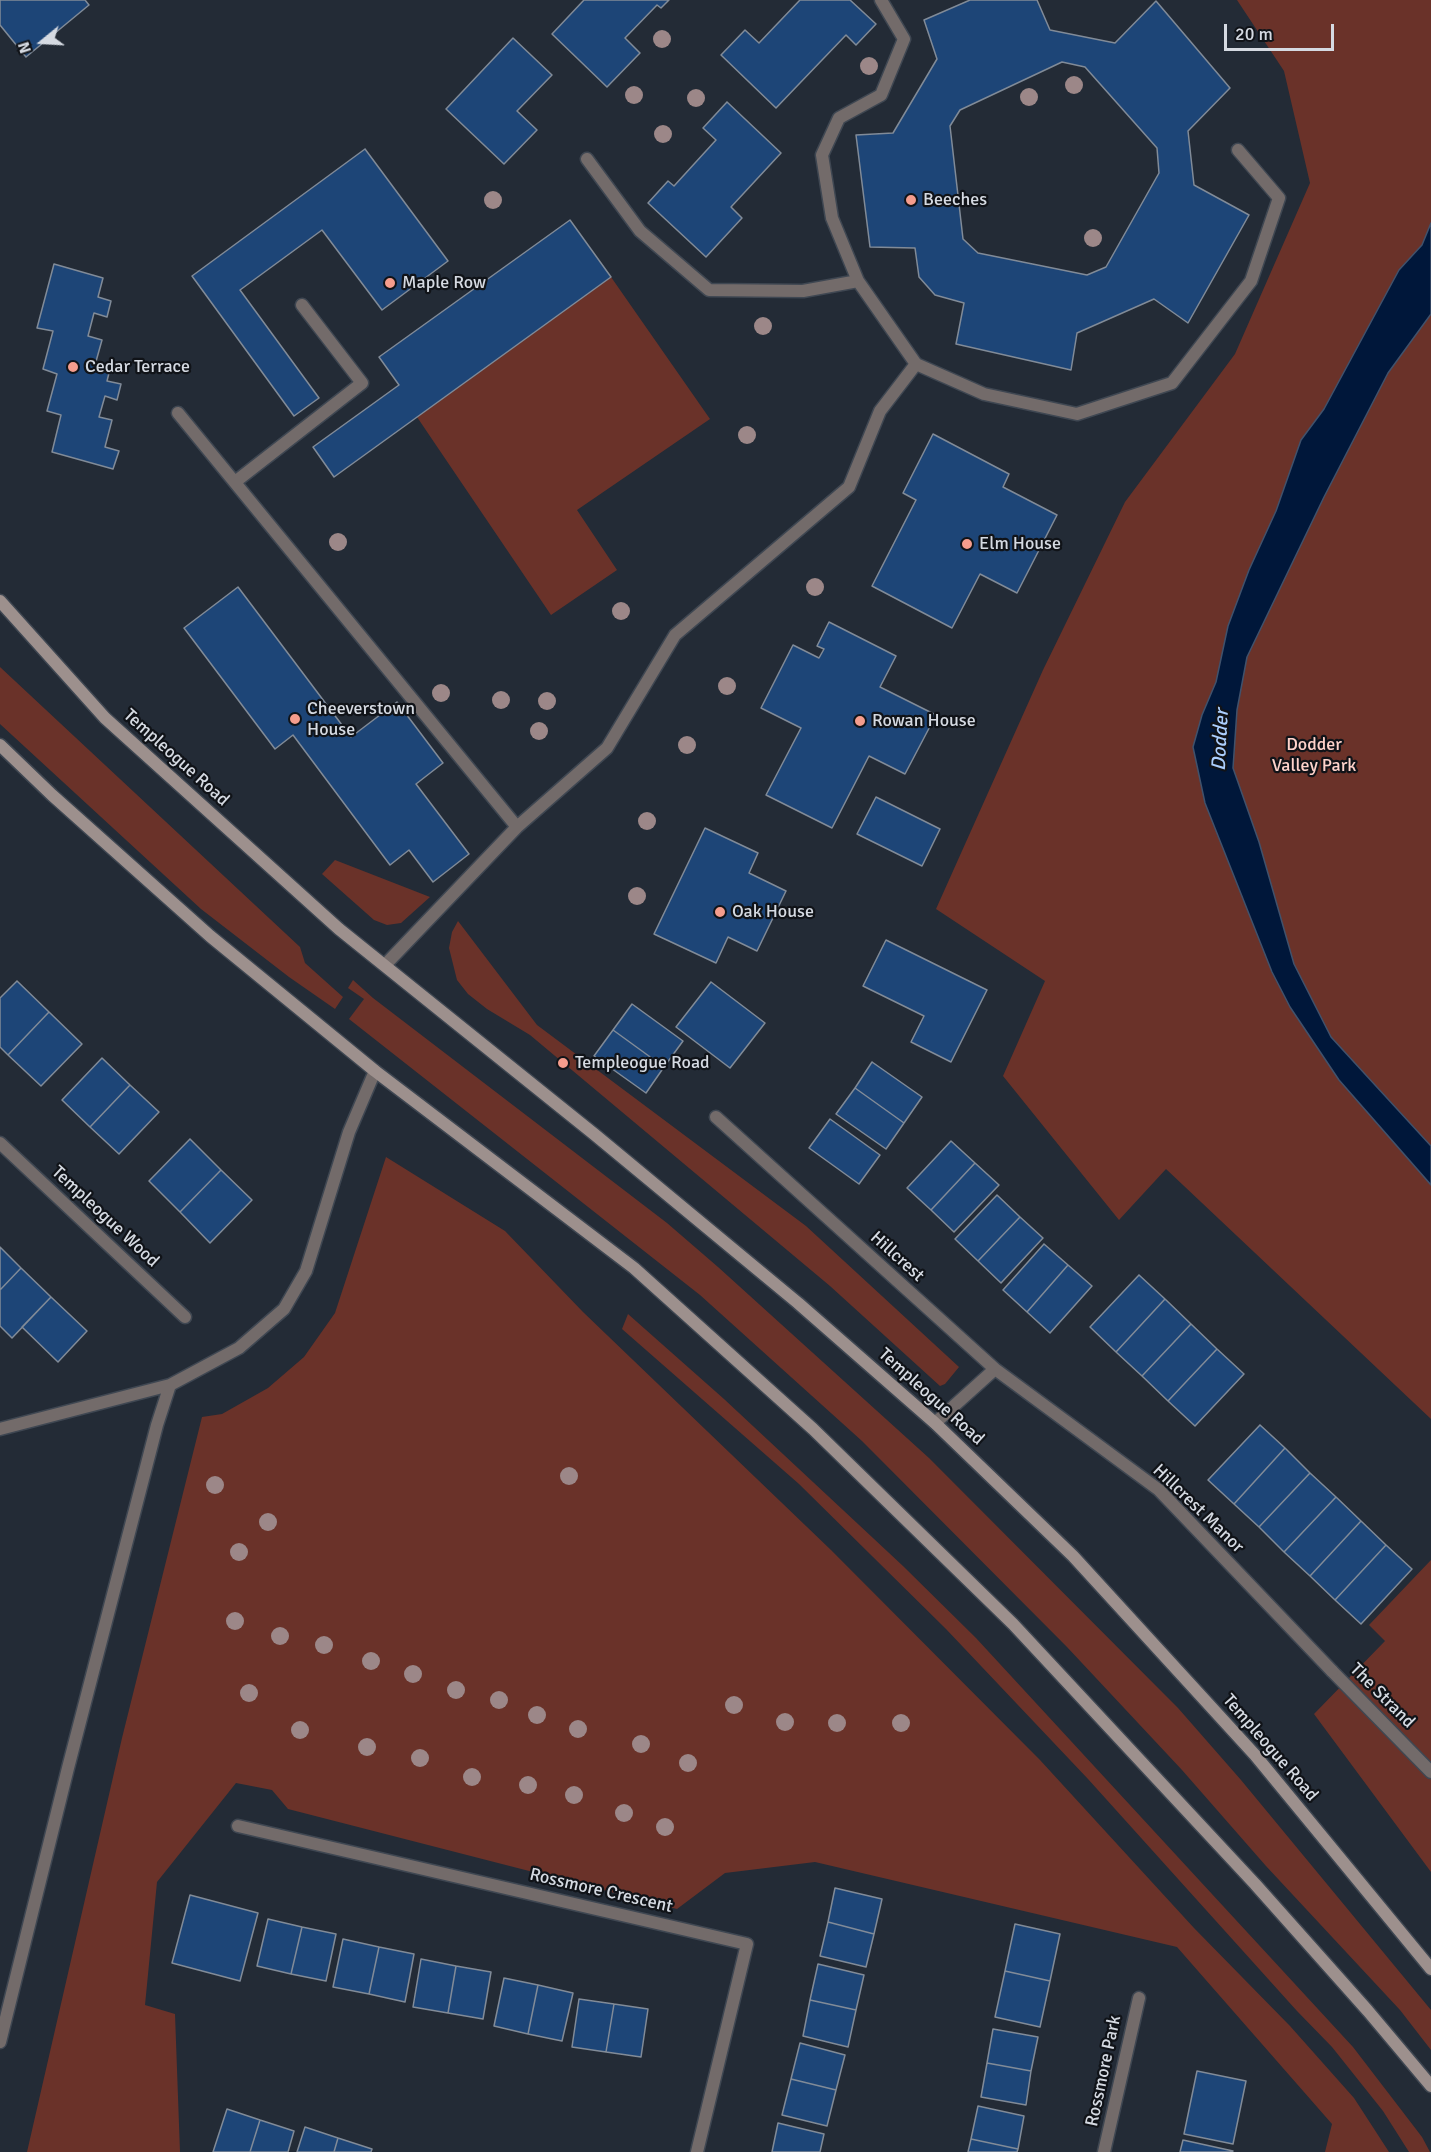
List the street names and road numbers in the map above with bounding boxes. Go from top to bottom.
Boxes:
street label: Templeogue Road [119,705,233,811]
street label: Templeogue Wood [47,1162,163,1272]
street label: Hillcrest [866,1227,928,1287]
street label: Templeogue Road [874,1344,988,1450]
street label: Hillcrest Manor [1148,1460,1248,1558]
street label: The Strand [1345,1659,1419,1733]
street label: Templeogue Road [1218,1690,1322,1806]
street label: Rossmore Crescent [527,1864,675,1918]
street label: Rossmore Park [1082,2013,1126,2129]

